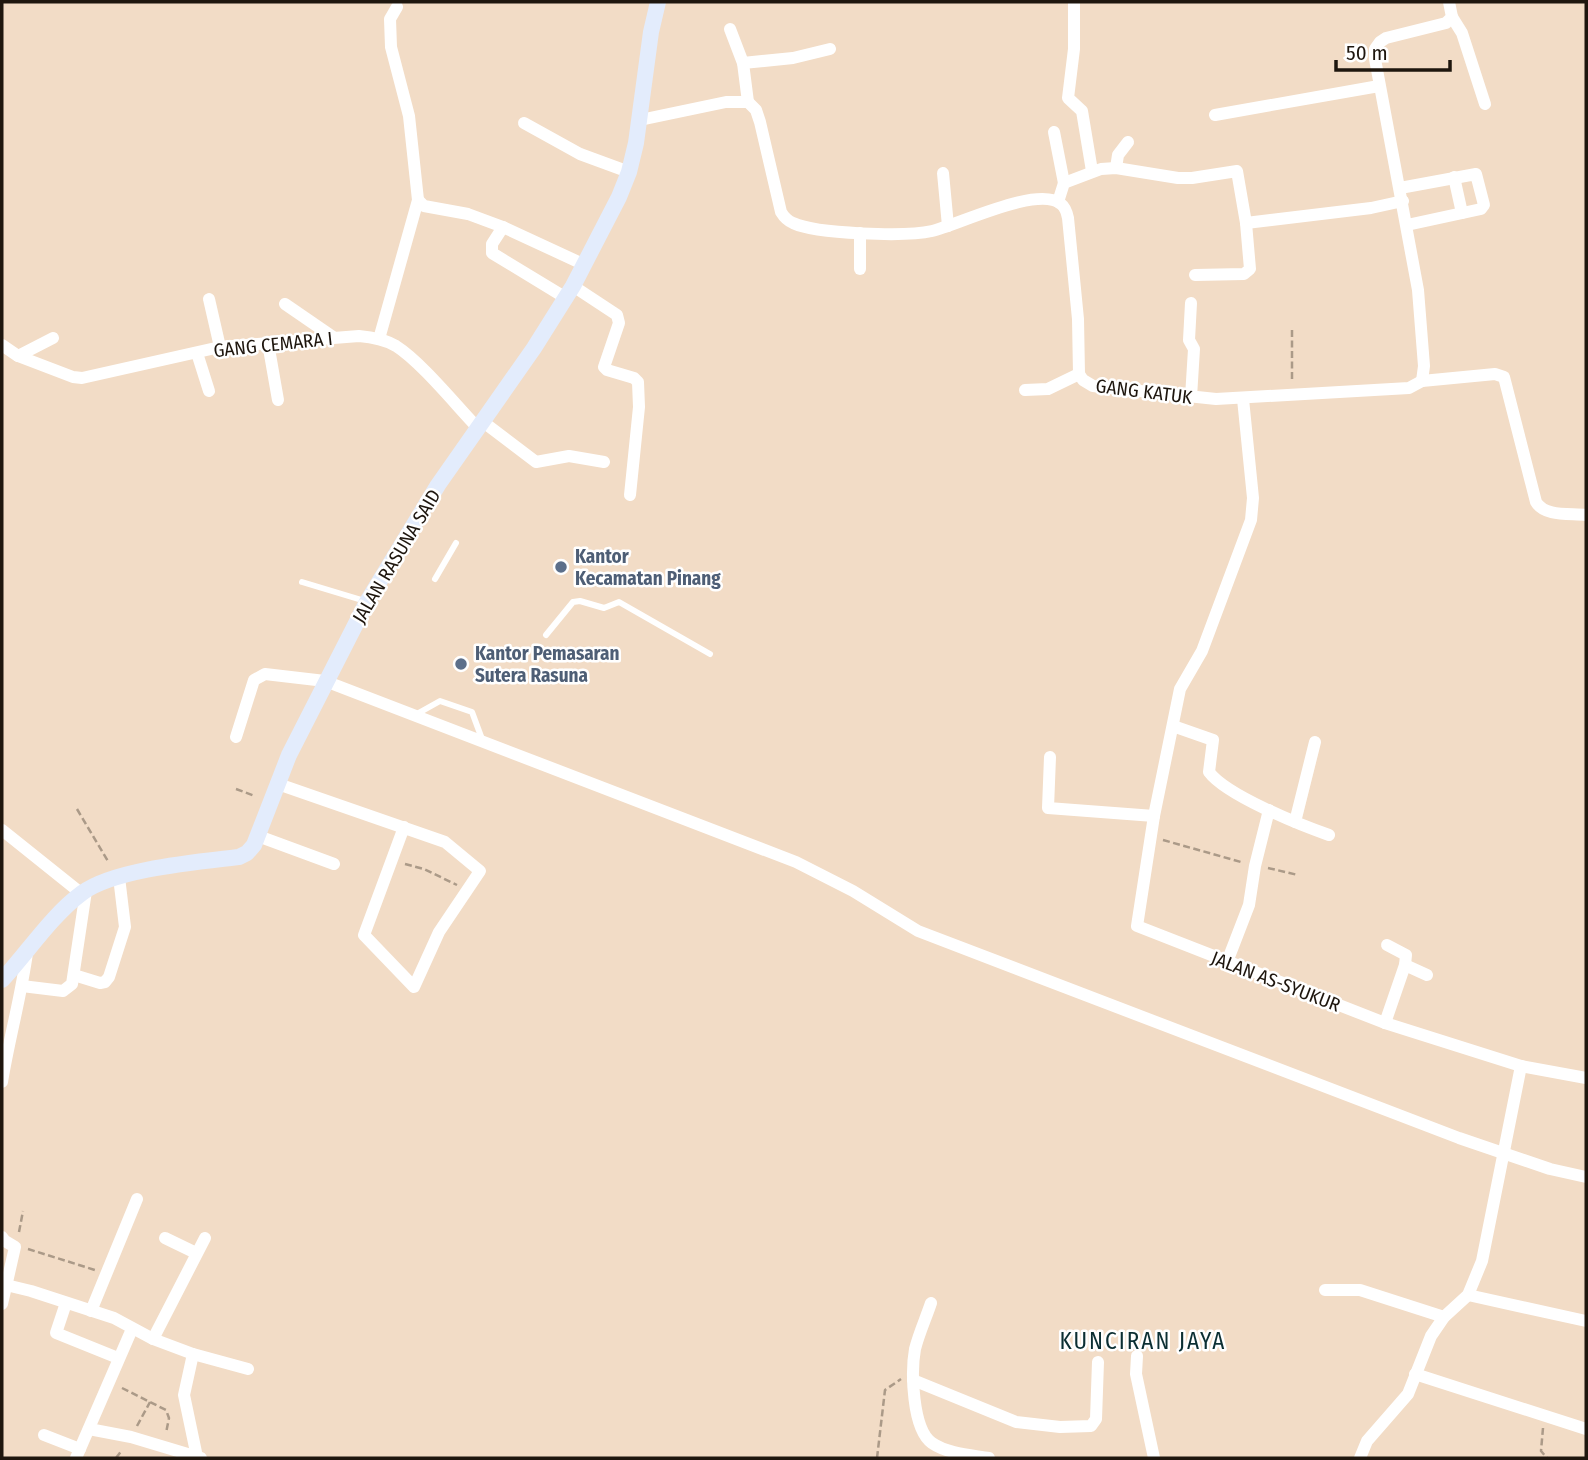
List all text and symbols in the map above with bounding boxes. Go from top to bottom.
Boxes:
scale bar [1336,28,1450,72]
text: 50 m [1346,40,1388,66]
street label: GANG CEMARA I [212,327,334,362]
street label: GANG KATUK [1094,374,1194,409]
street label: JALAN RASUNA SAID [347,485,445,627]
place label: Kantor Kecamatan Pinang [575,545,721,590]
marker: Kantor Kecamatan Pinang [553,559,569,575]
place label: Kantor Pemasaran Sutera Rasuna [475,642,619,687]
marker: Kantor Pemasaran Sutera Rasuna [453,656,469,672]
street label: JALAN AS-SYUKUR [1208,946,1344,1017]
district label: KUNCIRAN JAYA [1060,1327,1226,1355]

